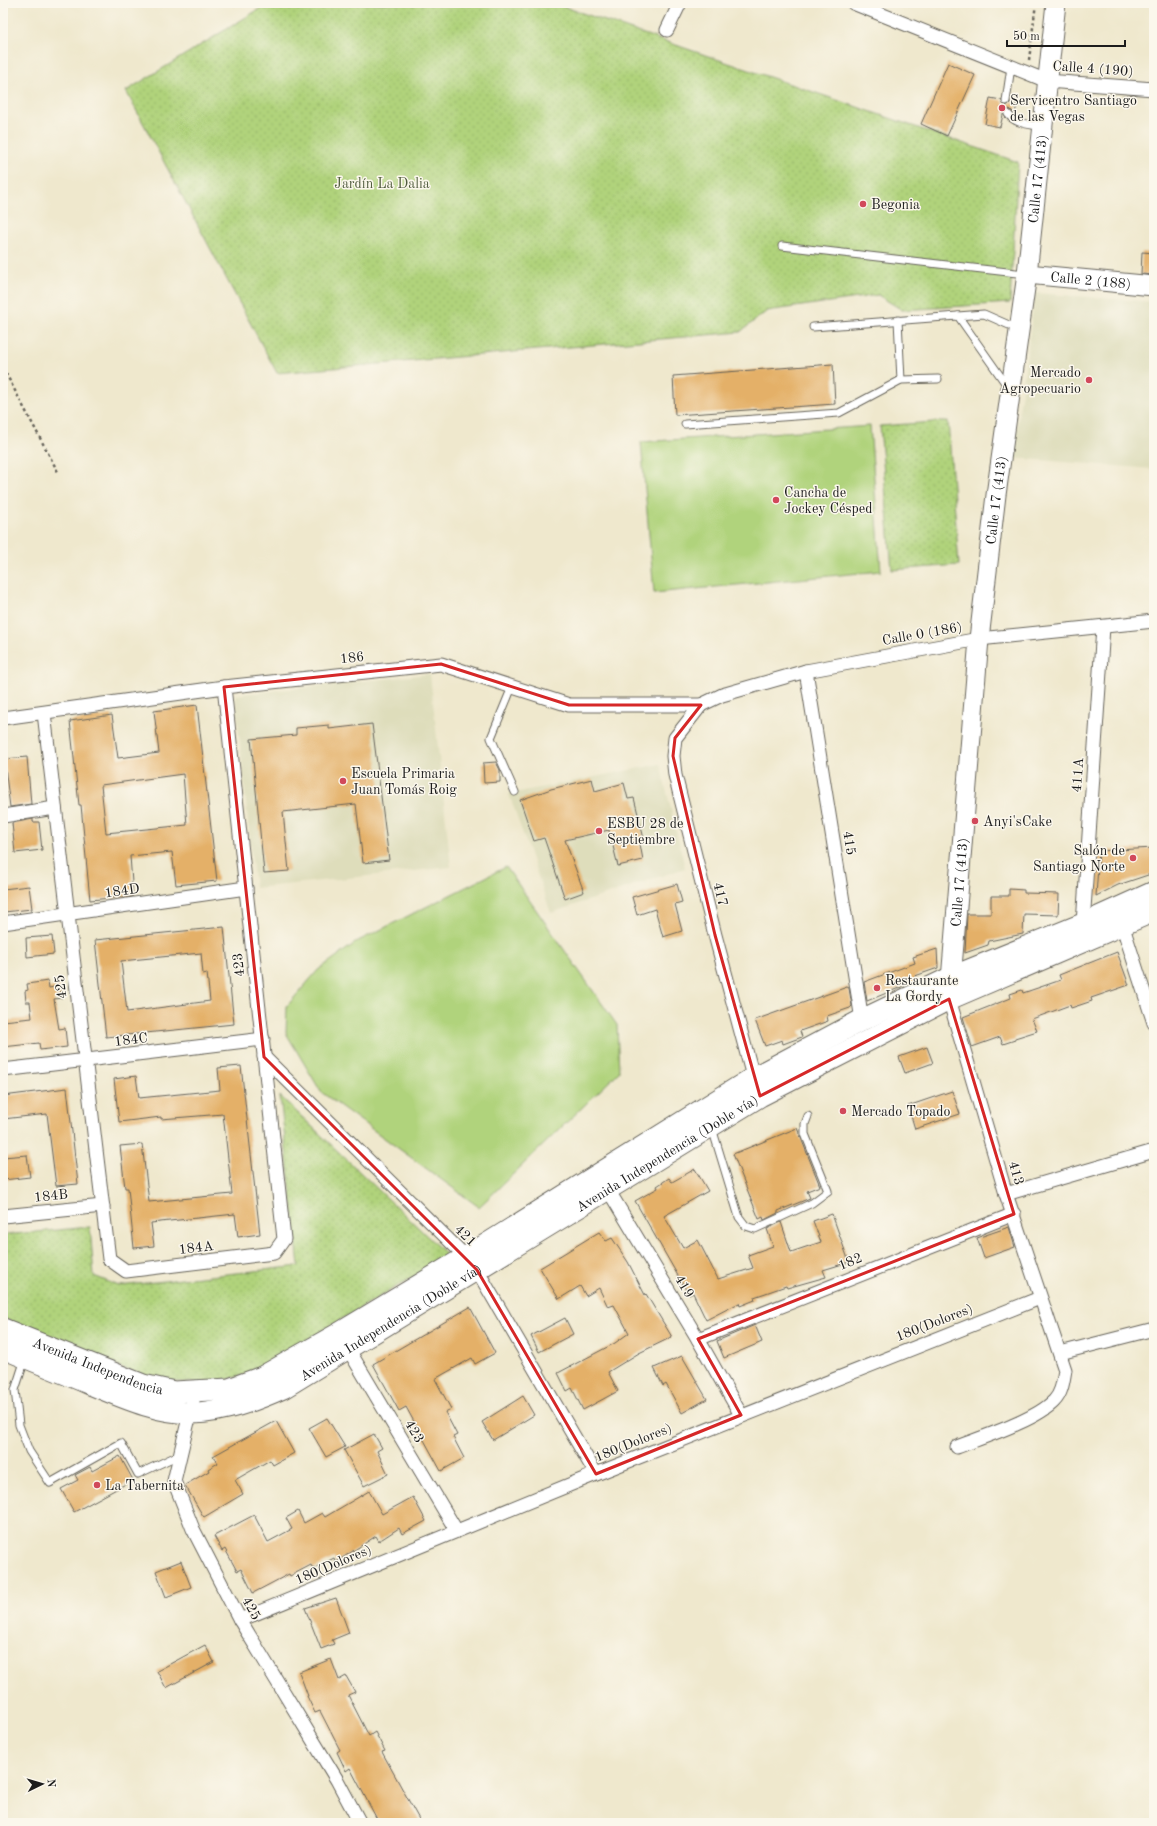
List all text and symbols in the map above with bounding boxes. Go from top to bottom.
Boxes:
scale bar [1007,22,1125,48]
text: 50 m [1013,30,1040,43]
street label: Calle 4 (190) [1052,59,1134,79]
place label: Servicentro Santiago de las Vegas [1010,94,1137,124]
marker: Servicentro Santiago de las Vegas [997,103,1007,113]
street label: Calle 17 (413) [1026,134,1050,224]
park label: Jardín La Dalia [334,177,430,191]
place label: Begonia [871,198,920,212]
marker: Begonia [858,199,868,209]
street label: Calle 2 (188) [1050,270,1132,292]
place label: Mercado Agropecuario [999,366,1081,396]
marker: Mercado Agropecuario [1084,375,1094,385]
street label: Calle 17 (413) [984,455,1009,545]
place label: Cancha de Jockey Césped [784,486,873,516]
marker: Cancha de Jockey Césped [771,495,781,505]
street label: Calle 0 (186) [881,620,963,648]
street label: 186 [339,650,365,666]
street label: 411A [1070,757,1086,793]
place label: Escuela Primaria Juan Tomás Roig [351,767,457,797]
marker: Escuela Primaria Juan Tomás Roig [338,776,348,786]
place label: Anyi'sCake [983,815,1052,829]
marker: Anyi'sCake [970,816,980,826]
place label: ESBU 28 de Septiembre [607,817,683,847]
marker: ESBU 28 de Septiembre [594,826,604,836]
street label: 415 [840,830,858,856]
street label: Calle 17 (413) [949,837,971,927]
place label: Salón de Santiago Norte [1033,844,1125,874]
marker: Salón de Santiago Norte [1128,853,1138,863]
street label: 417 [710,881,730,908]
street label: 184D [104,882,141,900]
street label: 423 [231,952,247,978]
street label: 425 [53,974,69,1000]
place label: Restaurante La Gordy [885,974,958,1004]
marker: Restaurante La Gordy [872,983,882,993]
street label: 184C [114,1031,149,1049]
street label: Avenida Independencia (Doble vía) [574,1093,761,1215]
place label: Mercado Topado [851,1105,951,1119]
marker: Mercado Topado [838,1106,848,1116]
street label: 413 [1006,1160,1026,1187]
street label: 184B [33,1187,69,1205]
street label: 421 [452,1222,479,1249]
street label: 184A [178,1239,215,1257]
street label: 182 [836,1251,864,1273]
street label: Avenida Independencia (Doble vía) [298,1262,485,1384]
street label: 419 [672,1272,696,1301]
street label: 180(Dolores) [894,1302,975,1344]
street label: Avenida Independencia [30,1336,165,1397]
street label: 423 [402,1417,426,1446]
street label: 180(Dolores) [593,1421,674,1465]
place label: La Tabernita [105,1479,184,1493]
marker: La Tabernita [92,1480,102,1490]
street label: 180(Dolores) [293,1543,374,1587]
street label: 425 [239,1594,263,1623]
north arrow [22,1764,62,1804]
text: N [45,1779,56,1789]

